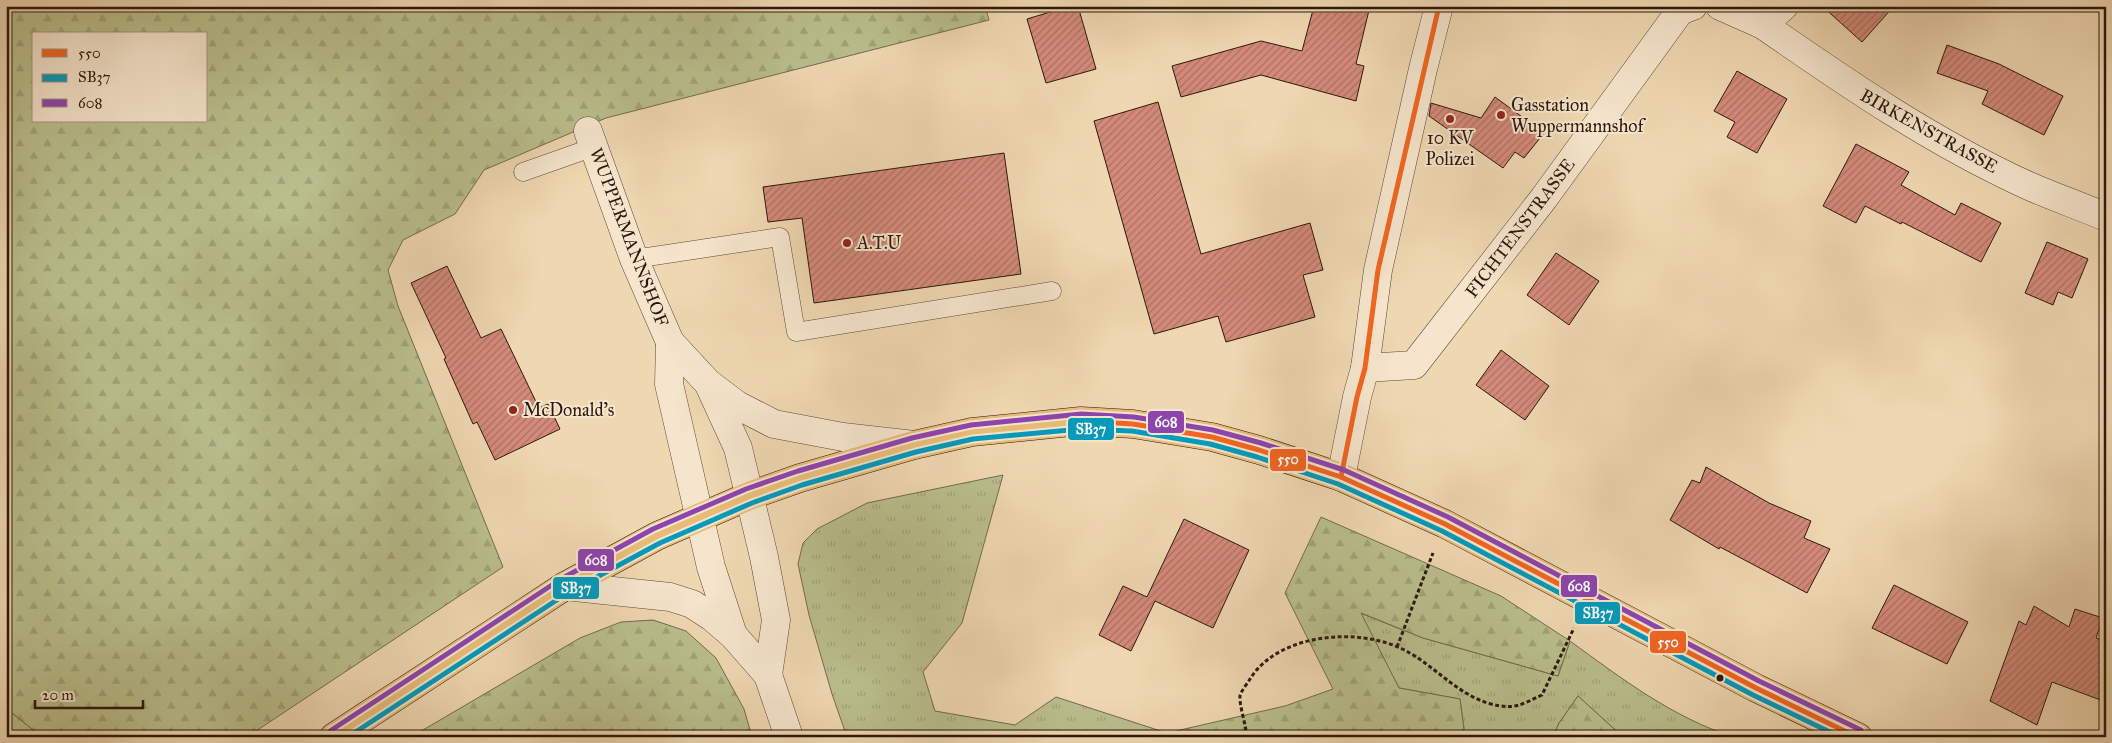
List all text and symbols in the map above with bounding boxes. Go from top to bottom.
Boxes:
legend [32,32,208,122]
text: 550 [78,44,101,62]
text: SB37 [78,68,111,86]
street label: BIRKENSTRASSE [1856,84,2002,178]
text: 608 [78,94,102,112]
place label: Gasstation Wuppermannshof [1511,94,1647,137]
marker: Gasstation Wuppermannshof [1495,109,1507,121]
marker: 10 KV Polizei [1444,113,1456,125]
place label: 10 KV Polizei [1425,127,1475,170]
street label: WUPPERMANNSHOF [585,145,673,330]
street label: FICHTENSTRASSE [1460,154,1580,302]
place label: A.T.U [856,232,902,254]
marker: A.T.U [841,237,853,249]
place label: McDonald's [523,399,614,421]
marker: McDonald's [507,404,519,416]
line badge: 608 [1147,410,1185,434]
text: 608 [1155,414,1177,431]
line badge: SB37 [1067,417,1115,441]
text: SB37 [1076,421,1107,439]
line badge: 550 [1269,448,1307,472]
text: 550 [1277,451,1299,468]
line badge: 608 [577,548,615,572]
text: 608 [585,552,607,569]
line badge: 608 [1560,574,1598,598]
line badge: SB37 [552,576,600,600]
text: 608 [1568,578,1590,595]
text: SB37 [561,580,592,598]
line badge: SB37 [1574,601,1621,625]
text: SB37 [1583,605,1614,623]
line badge: 550 [1649,630,1687,654]
text: 550 [1657,634,1679,651]
unlabelled marker [1715,673,1725,683]
scale bar [35,678,142,710]
text: 20 m [42,686,74,704]

